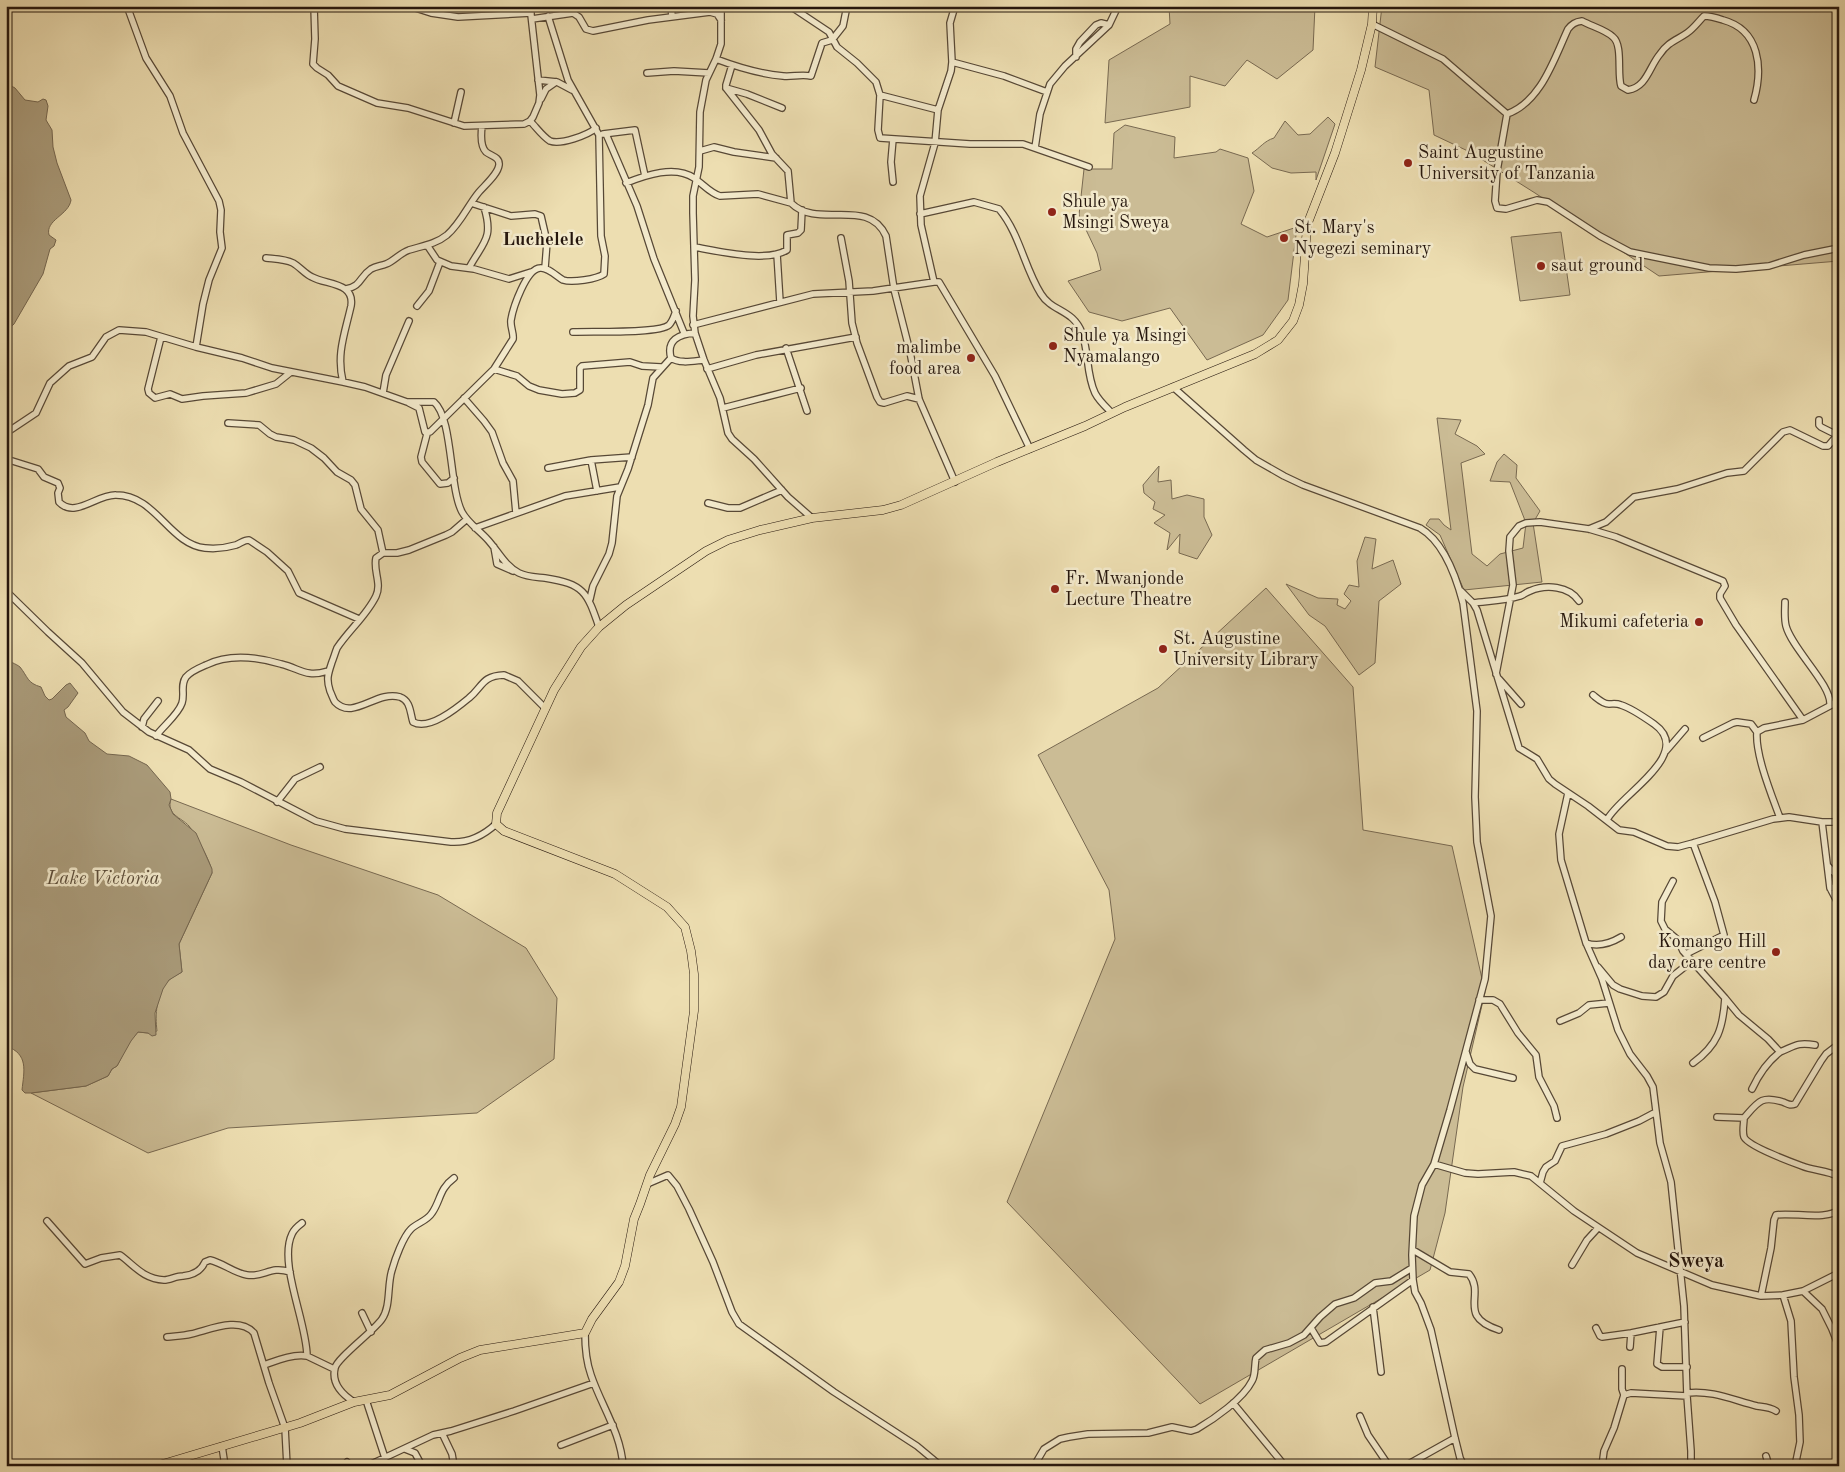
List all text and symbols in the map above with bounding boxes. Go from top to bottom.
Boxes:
place label: Saint Augustine University of Tanzania [1418,144,1595,183]
marker: Saint Augustine University of Tanzania [1402,157,1414,169]
place label: Shule ya Msingi Sweya [1062,193,1170,232]
marker: Shule ya Msingi Sweya [1046,206,1058,218]
place label: St. Mary's Nyegezi seminary [1294,219,1432,258]
district label: Luchelele [502,231,584,250]
marker: St. Mary's Nyegezi seminary [1278,232,1290,244]
place label: saut ground [1551,257,1643,275]
marker: saut ground [1535,260,1547,272]
place label: Shule ya Msingi Nyamalango [1063,327,1187,366]
place label: malimbe food area [889,339,961,378]
marker: Shule ya Msingi Nyamalango [1047,340,1059,352]
marker: malimbe food area [965,352,977,364]
place label: Fr. Mwanjonde Lecture Theatre [1065,570,1192,609]
marker: Fr. Mwanjonde Lecture Theatre [1049,583,1061,595]
place label: Mikumi cafeteria [1559,613,1689,631]
marker: Mikumi cafeteria [1693,616,1705,628]
place label: St. Augustine University Library [1173,630,1319,669]
marker: St. Augustine University Library [1157,643,1169,655]
water label: Lake Victoria [45,870,160,889]
place label: Komango Hill day care centre [1648,933,1766,972]
marker: Komango Hill day care centre [1770,946,1782,958]
district label: Sweya [1668,1252,1724,1272]

